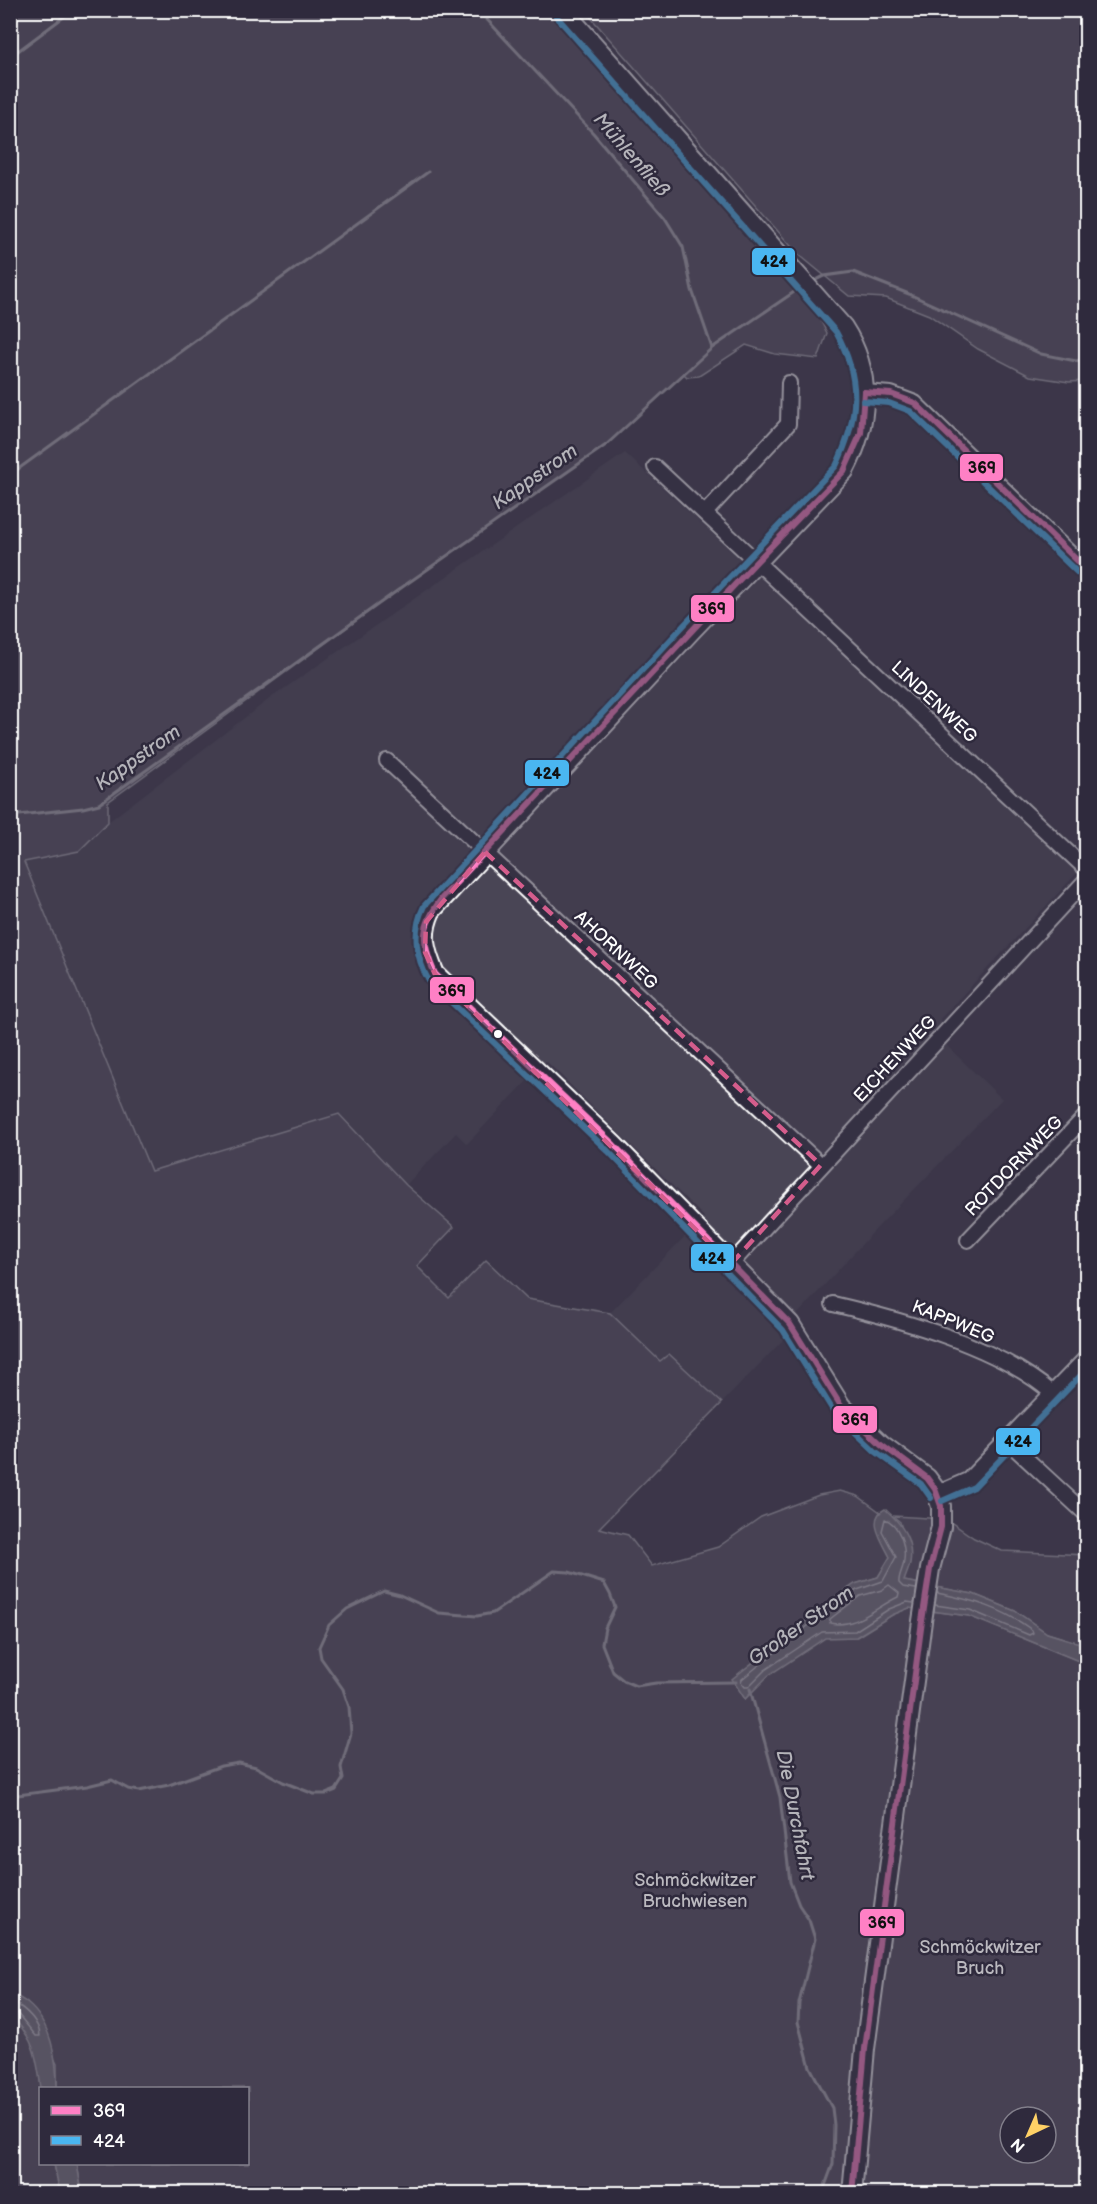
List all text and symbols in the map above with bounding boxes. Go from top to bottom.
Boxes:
water label: Mühlenfließ [588,108,675,203]
line badge: 424 [751,247,796,276]
text: 424 [760,253,788,272]
water label: Kappstrom [488,439,582,515]
line badge: 369 [959,453,1004,482]
text: 369 [968,459,996,478]
line badge: 369 [690,594,735,623]
text: 369 [698,600,726,619]
street label: LINDENWEG [887,657,981,747]
water label: Kappstrom [91,720,185,796]
line badge: 424 [524,759,570,787]
text: 424 [533,765,561,784]
street label: AHORNWEG [570,906,662,994]
line badge: 369 [429,976,475,1004]
text: 369 [438,982,466,1001]
street label: EICHENWEG [850,1011,940,1107]
unlabelled marker [492,1028,504,1040]
street label: ROTDORNWEG [961,1112,1067,1220]
line badge: 424 [690,1243,735,1272]
text: 424 [698,1250,726,1269]
street label: KAPPWEG [909,1296,997,1348]
line badge: 369 [832,1405,878,1434]
text: 369 [841,1411,869,1430]
line badge: 424 [995,1427,1041,1456]
text: 424 [1004,1433,1032,1452]
water label: Großer Strom [744,1581,858,1671]
water label: Die Durchfahrt [771,1748,820,1883]
park label: Schmöckwitzer Bruchwiesen [634,1870,756,1912]
line badge: 369 [859,1908,905,1937]
text: 369 [868,1914,896,1933]
park label: Schmöckwitzer Bruch [919,1937,1041,1979]
legend [39,2087,249,2165]
text: 369 [93,2101,125,2122]
north arrow [998,2105,1058,2165]
text: 424 [93,2131,125,2152]
text: N [1008,2134,1030,2156]

